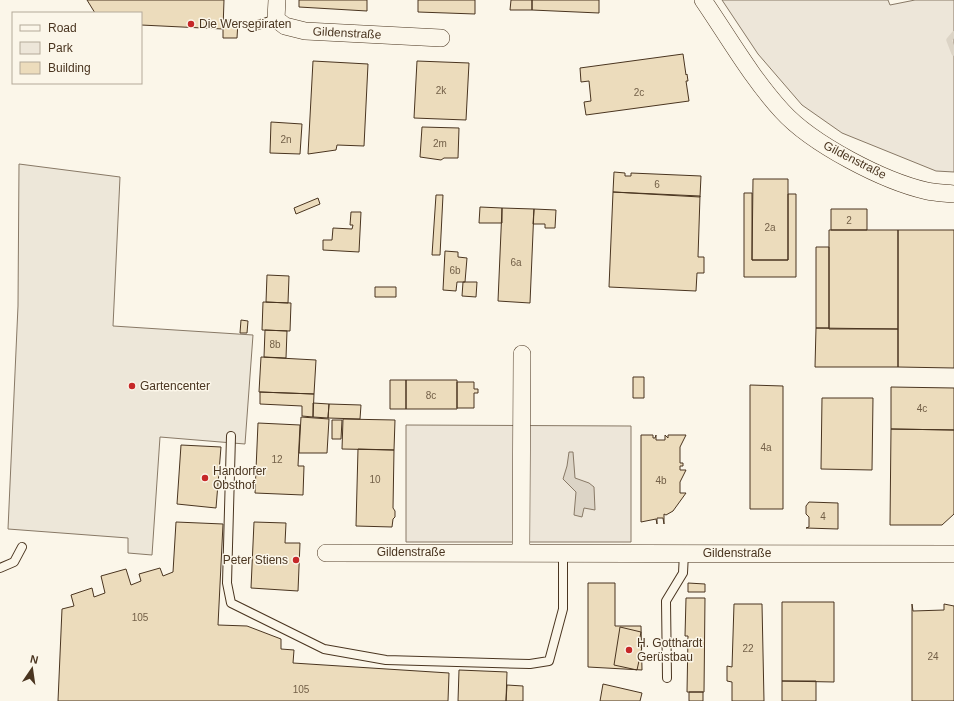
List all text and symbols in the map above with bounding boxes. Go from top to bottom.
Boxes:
legend [12,12,142,84]
place label: Die Wersepiraten [199,17,291,31]
marker: Die Wersepiraten [186,19,196,29]
text: Road [48,21,77,35]
street label: Gildenstraße [312,24,382,42]
text: Park [48,41,74,55]
text: Building [48,61,91,75]
house number: 2k [436,85,447,96]
house number: 2c [634,87,644,98]
house number: 2n [280,134,292,145]
house number: 2m [433,138,447,149]
street label: Gildenstraße [821,138,889,182]
house number: 6 [654,179,660,190]
house number: 2 [846,215,852,226]
house number: 2a [764,222,776,233]
house number: 6a [510,257,522,268]
house number: 6b [449,265,461,276]
house number: 8b [269,339,281,350]
place label: Gartencenter [140,379,210,393]
marker: Gartencenter [127,381,137,391]
house number: 8c [426,390,436,401]
house number: 4c [917,403,927,414]
house number: 4a [760,442,772,453]
house number: 12 [271,454,283,465]
place label: Handorfer Obsthof [213,464,266,492]
marker: Handorfer Obsthof [200,473,210,483]
house number: 10 [369,474,381,485]
house number: 4b [655,475,667,486]
house number: 4 [820,511,826,522]
street label: Gildenstraße [377,545,446,559]
street label: Gildenstraße [703,546,772,560]
place label: Peter Stiens [223,553,288,567]
marker: Peter Stiens [291,555,301,565]
house number: 105 [132,612,149,623]
place label: H. Gotthardt Gerüstbau [637,636,703,664]
house number: 22 [742,643,754,654]
marker: H. Gotthardt Gerüstbau [624,645,634,655]
north arrow [12,649,52,689]
house number: 24 [927,651,939,662]
text: N [29,653,40,666]
house number: 105 [293,684,310,695]

